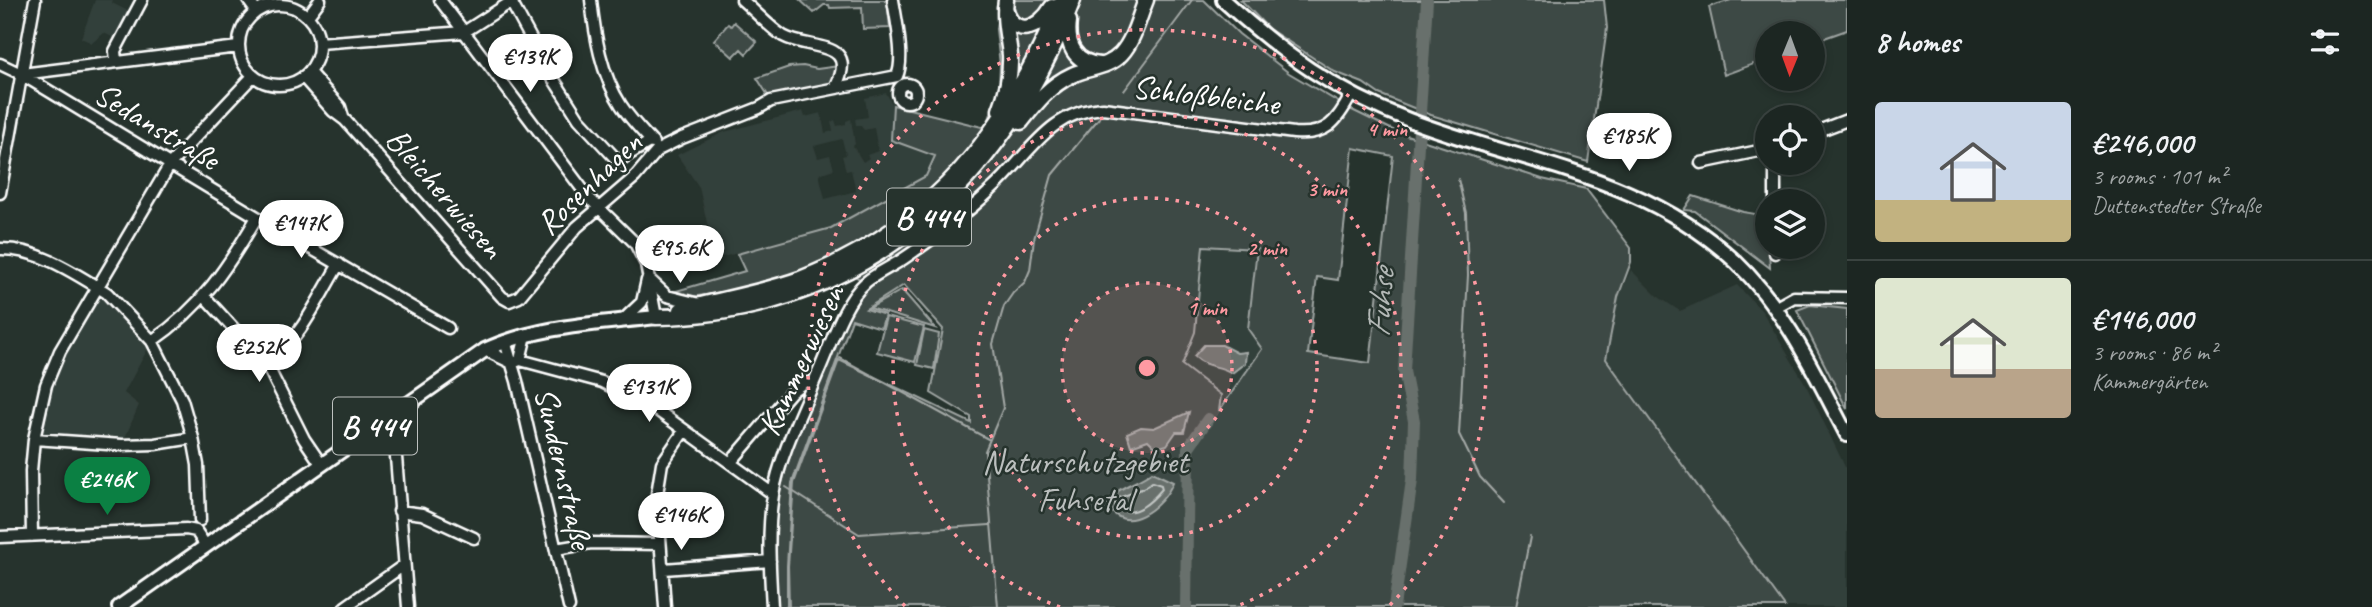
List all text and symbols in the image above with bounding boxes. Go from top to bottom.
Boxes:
north arrow [1755,21,1825,91]
map controls [1755,21,1825,259]
text: 8 homes [1875,23,1960,61]
icon: filters [2306,23,2344,61]
pin: €139K [481,34,579,94]
text: €139K [504,42,556,71]
street label: Schloßbleiche [1130,65,1284,125]
street label: Sedanstraße [87,72,229,181]
button: locate [1755,105,1825,175]
pin: €185K [1580,114,1678,173]
text: 4 min [1367,116,1407,142]
street label: Bleicherwiesen [377,119,514,268]
text: €185K [1603,121,1655,150]
street label: Rosenhagen [527,122,651,244]
text: €246,000 [2092,124,2193,162]
icon: home [1931,130,2015,214]
text: 3 rooms · 101 m² [2092,162,2227,191]
text: 3 min [1307,176,1347,202]
road number: B 444 [887,188,971,246]
button: layers [1755,189,1825,259]
text: Duttenstedter Straße [2092,191,2261,220]
pin: €147K [252,201,350,260]
text: €147K [275,208,328,237]
pin: €95.6K [623,226,737,285]
text: €95.6K [651,233,709,262]
text: 2 min [1247,235,1287,261]
water label: Fuhse [1355,263,1405,339]
street label: Kammerwiesen [748,276,855,442]
text: 1 min [1187,295,1227,321]
text: €146,000 [2092,300,2193,338]
icon: home [1931,306,2015,390]
pin: €252K [210,324,308,384]
text: €252K [233,332,285,361]
text: 3 rooms · 86 m² [2092,338,2216,367]
centre of rings [1135,356,1159,380]
pin: €131K [600,364,698,424]
text: Kammergärten [2092,367,2207,396]
text: €131K [622,372,676,401]
street label: Sundernstraße [525,383,603,555]
road number: B 444 [333,398,417,454]
park label: Naturschutzgebiet Fuhsetal [982,441,1191,521]
pin: €246K [58,458,156,517]
text: €246K [80,465,134,494]
pin: €146K [632,492,730,552]
text: €146K [654,500,708,529]

